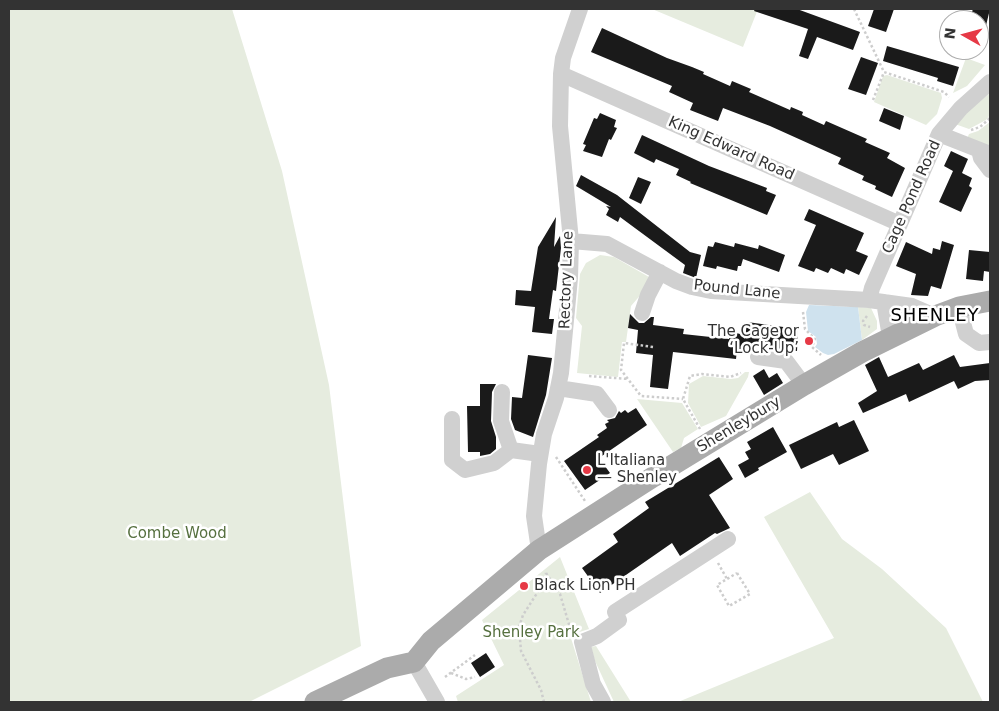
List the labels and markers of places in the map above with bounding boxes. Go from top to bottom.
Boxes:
place label: The Cage or ‘Lock-Up’ [708,323,799,358]
marker: The Cage or ‘Lock-Up’ [803,335,815,347]
place label: L'Italiana — Shenley [597,452,677,487]
marker: L'Italiana — Shenley [581,464,593,476]
place label: Black Lion PH [534,577,636,595]
marker: Black Lion PH [518,580,530,592]

